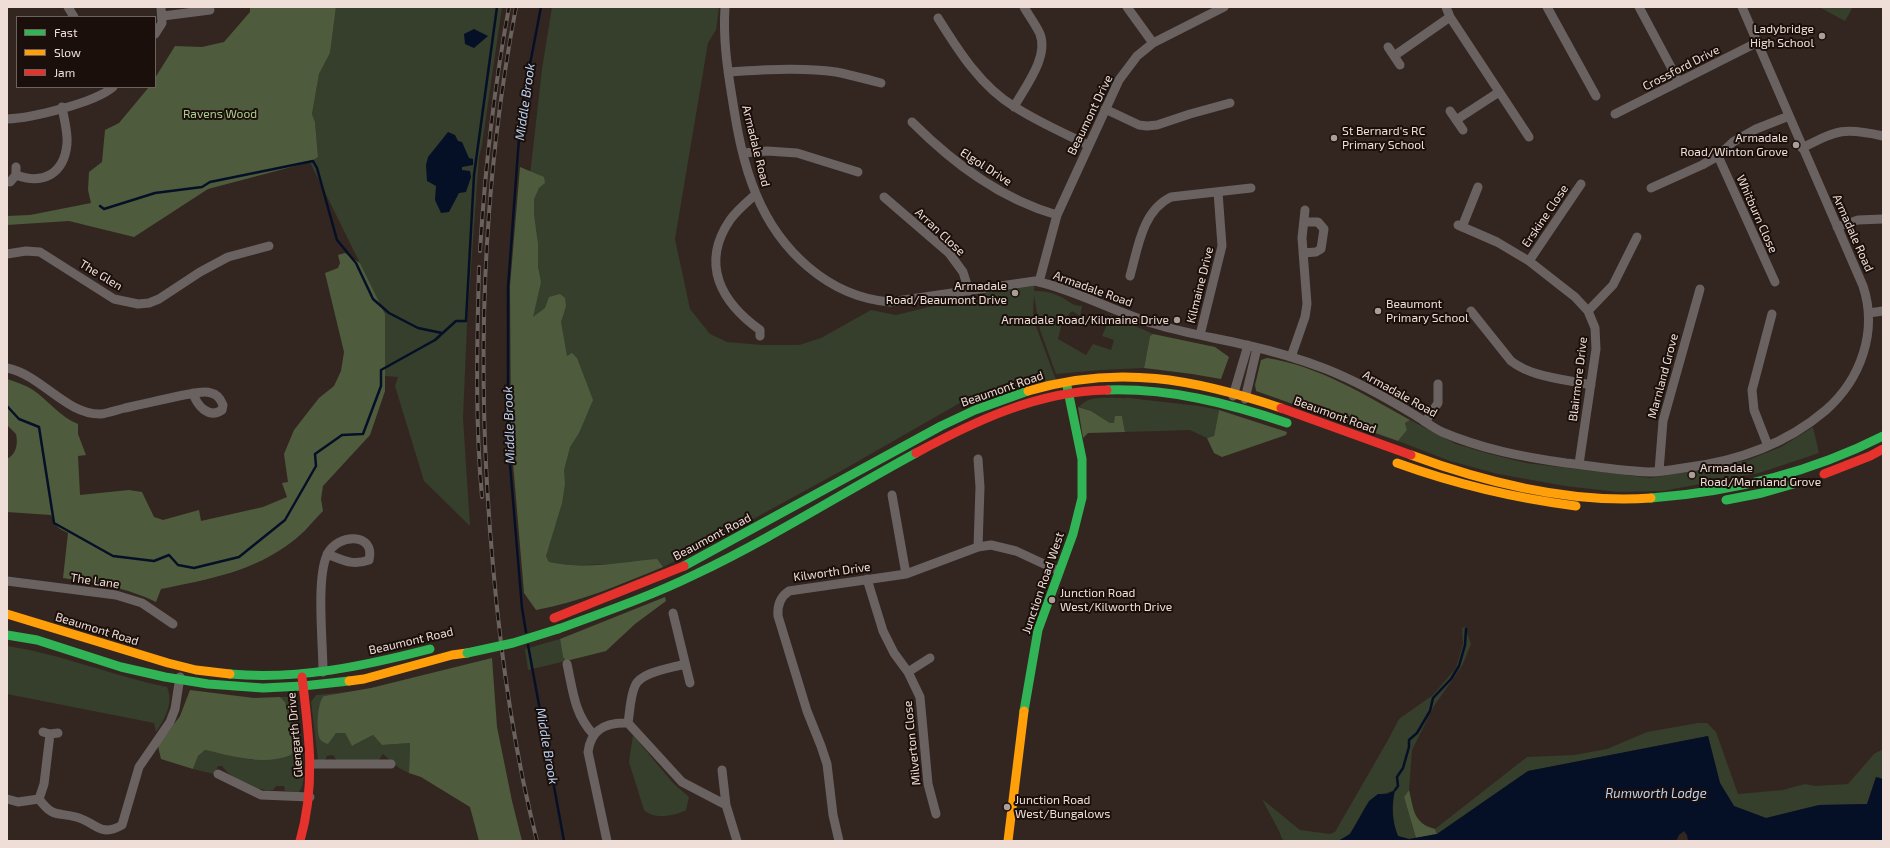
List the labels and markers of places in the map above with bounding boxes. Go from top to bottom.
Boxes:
place label: Ladybridge High School [1750,22,1814,50]
marker: Ladybridge High School [1817,31,1827,41]
place label: St Bernard's RC Primary School [1342,124,1425,152]
place label: Armadale Road/Winton Grove [1680,131,1788,159]
marker: St Bernard's RC Primary School [1329,133,1339,143]
marker: Armadale Road/Winton Grove [1791,140,1801,150]
place label: Armadale Road/Beaumont Drive [886,279,1007,307]
marker: Armadale Road/Beaumont Drive [1010,288,1020,298]
place label: Beaumont Primary School [1386,297,1469,325]
marker: Beaumont Primary School [1373,306,1383,316]
place label: Armadale Road/Kilmaine Drive [1001,313,1169,327]
marker: Armadale Road/Kilmaine Drive [1172,315,1182,325]
place label: Armadale Road/Marnland Grove [1700,461,1821,489]
marker: Armadale Road/Marnland Grove [1687,470,1697,480]
place label: Junction Road West/Kilworth Drive [1060,586,1172,614]
marker: Junction Road West/Kilworth Drive [1047,595,1057,605]
place label: Junction Road West/Bungalows [1015,793,1110,821]
marker: Junction Road West/Bungalows [1002,802,1012,812]

